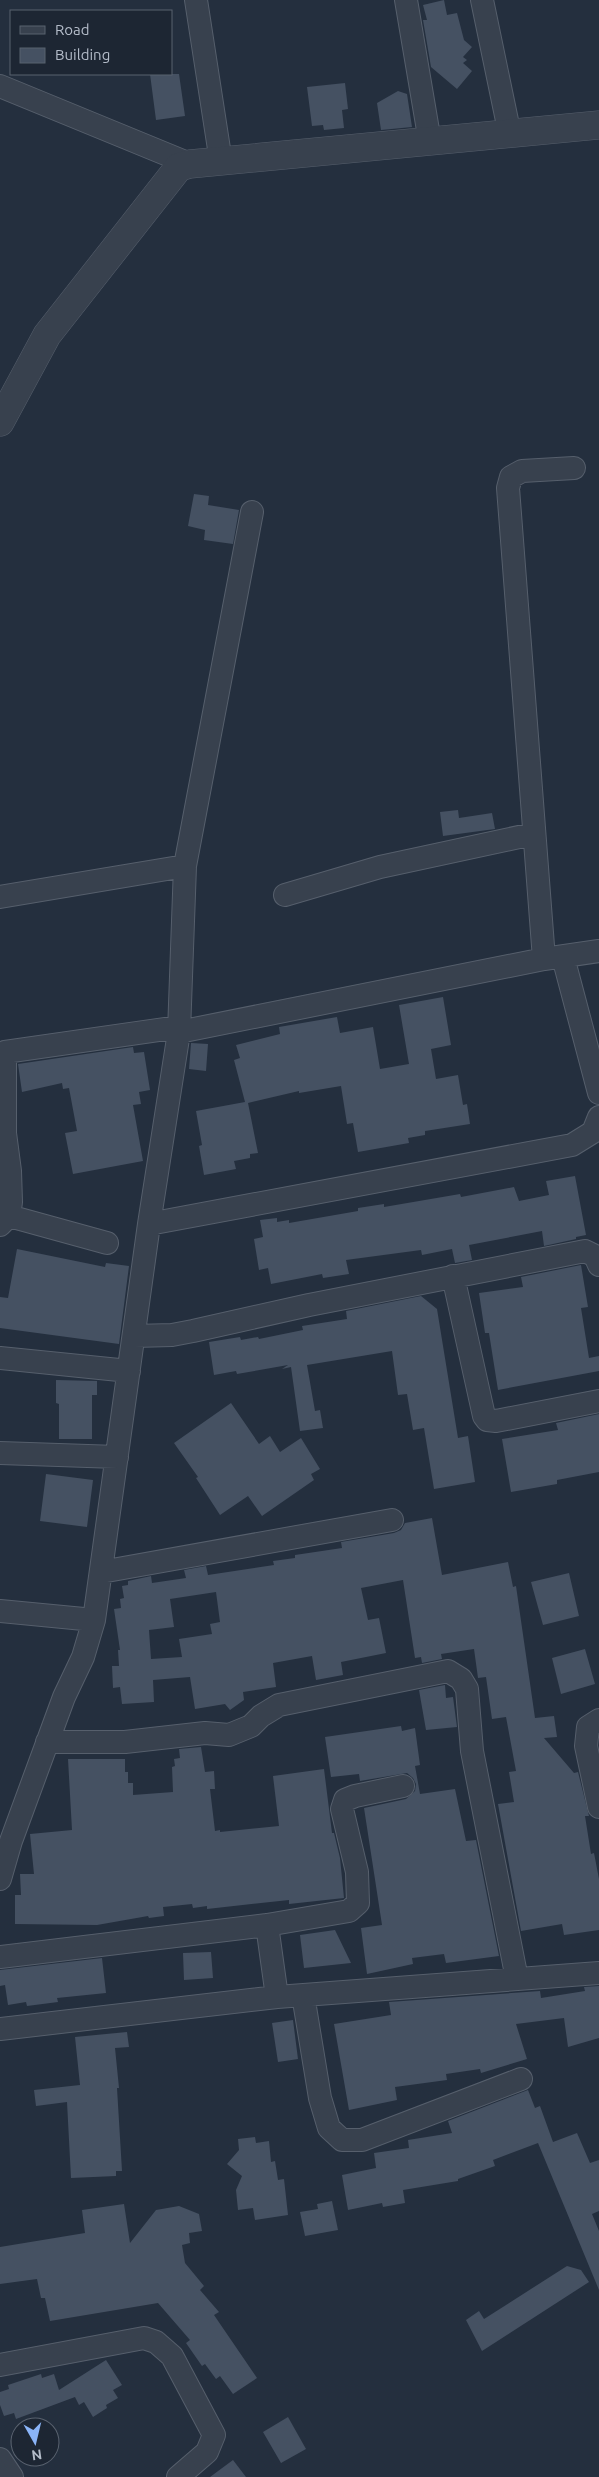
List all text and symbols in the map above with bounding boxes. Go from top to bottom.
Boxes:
legend [10,10,172,75]
text: Road [55,21,90,38]
text: Building [55,46,110,63]
north arrow [10,2417,60,2467]
text: N [31,2446,43,2464]

